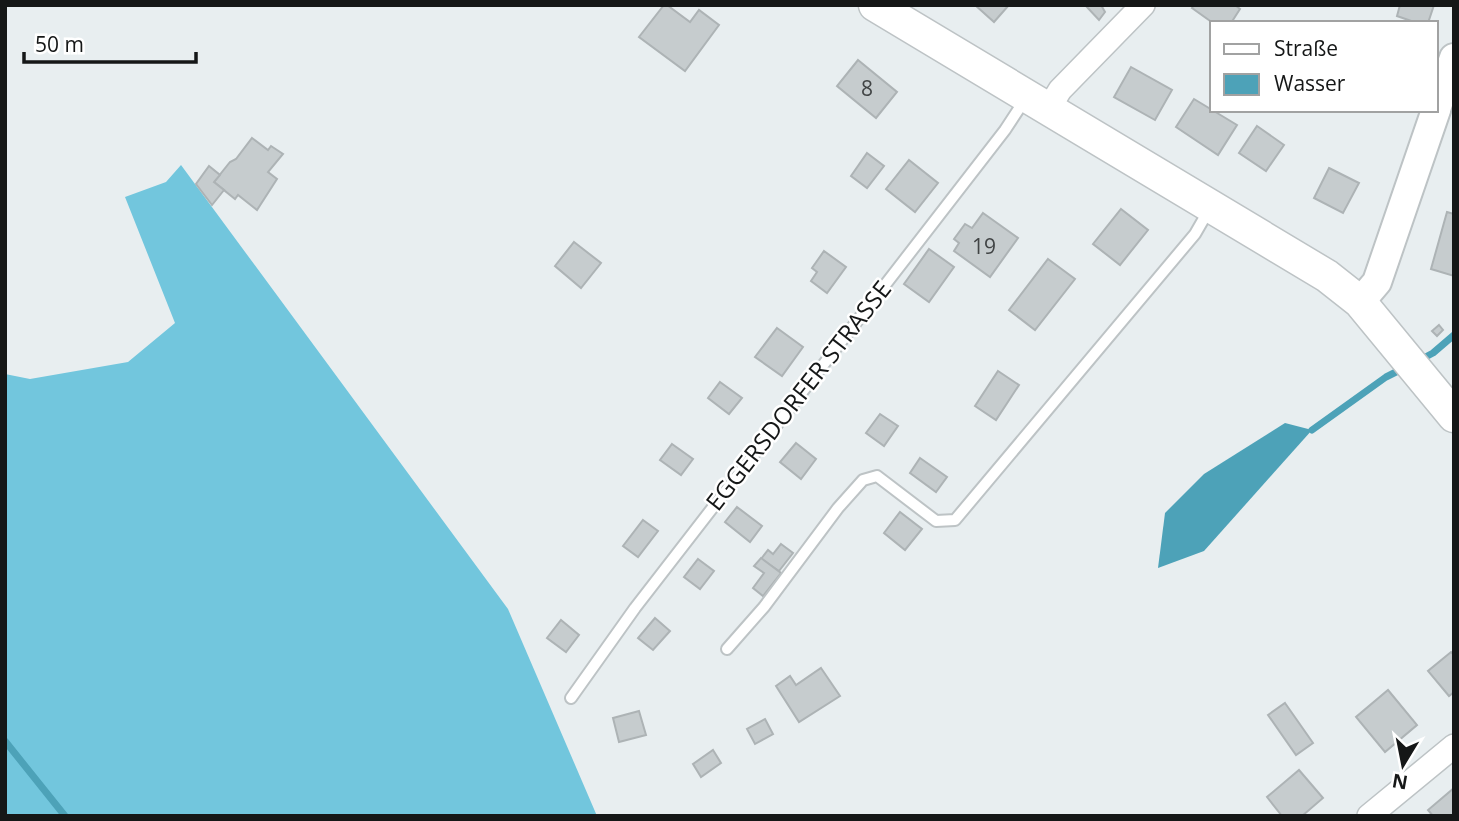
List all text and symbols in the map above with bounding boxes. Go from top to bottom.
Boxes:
scale bar [24,21,196,65]
legend [1210,21,1438,112]
text: 50 m [35,30,84,58]
text: Straße [1274,34,1338,62]
text: Wasser [1274,69,1346,97]
house number: 8 [861,74,873,102]
house number: 19 [972,232,996,260]
street label: EGGERSDORFER STRASSE [698,273,898,517]
north arrow [1368,730,1438,800]
text: N [1390,768,1410,796]

